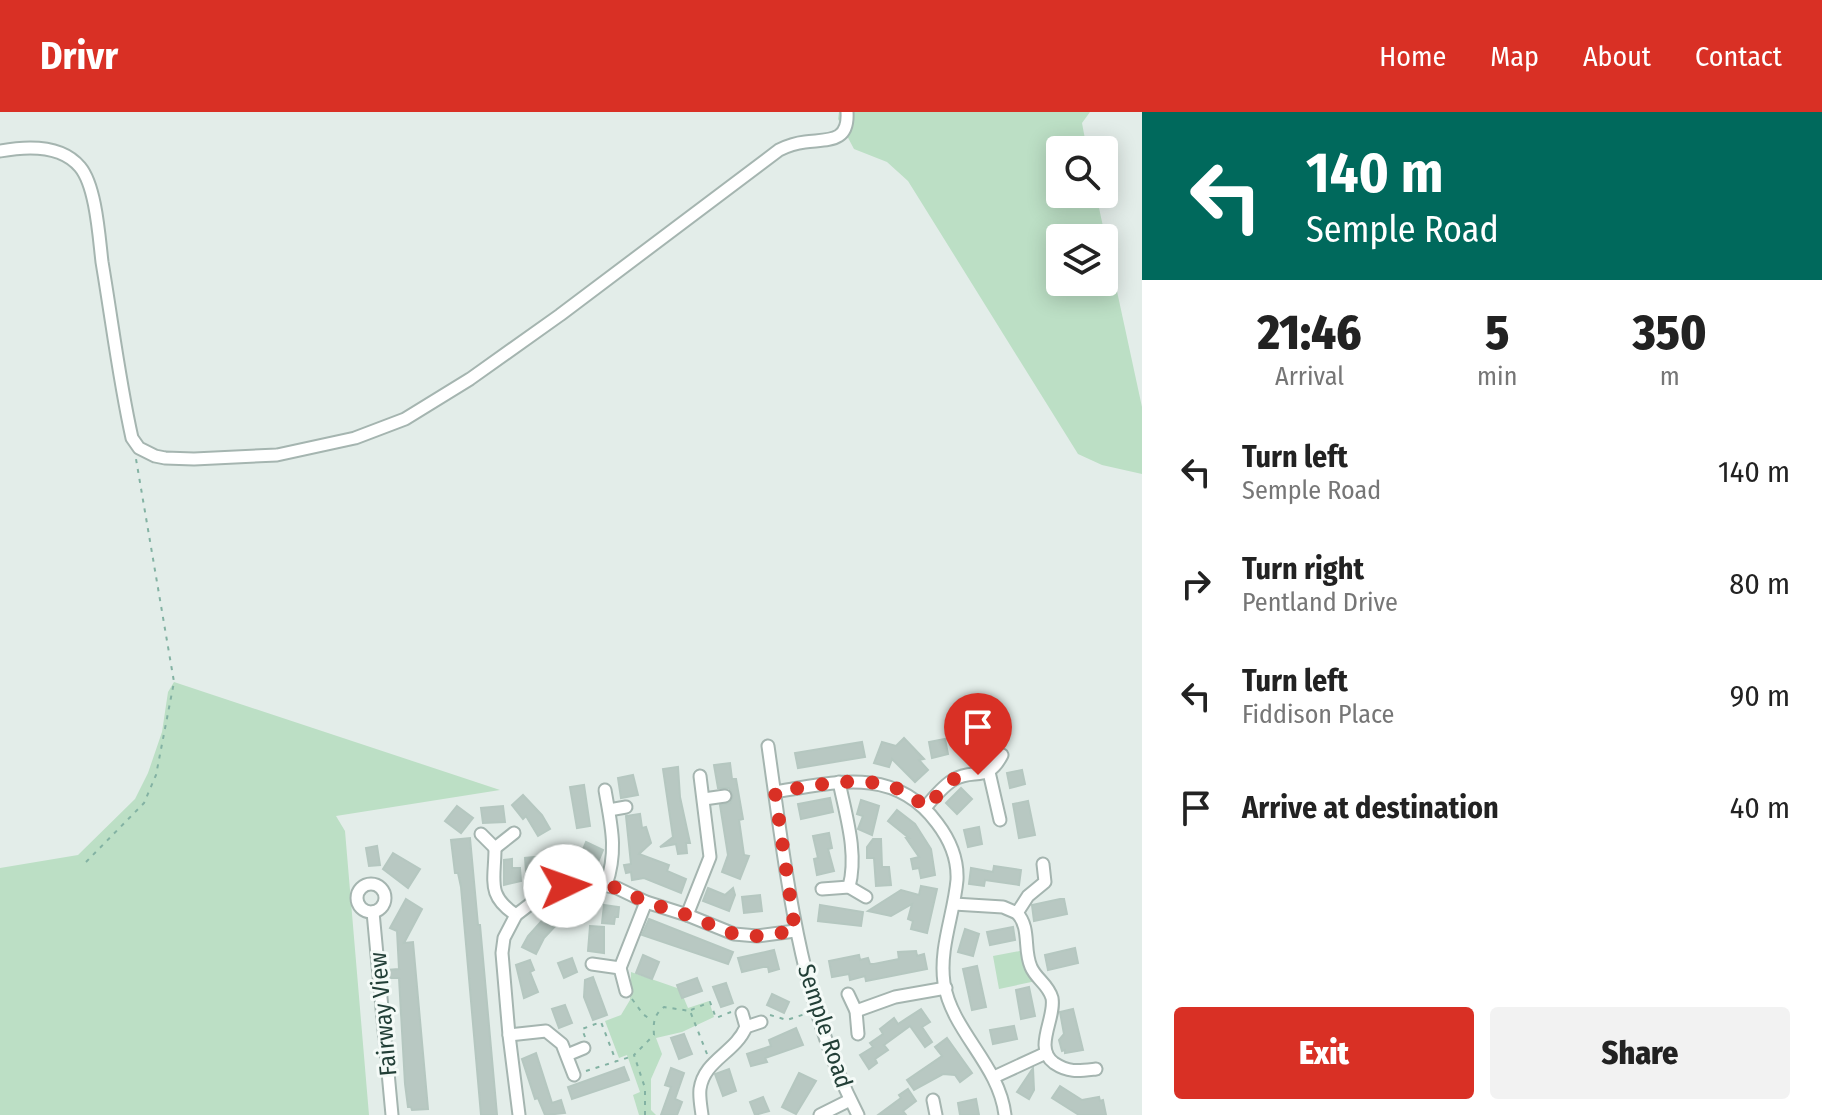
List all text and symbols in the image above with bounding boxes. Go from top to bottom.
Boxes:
text: Drivr [40,33,118,79]
text: Home [1379,40,1446,73]
text: Map [1490,40,1539,73]
text: About [1583,40,1651,73]
text: Contact [1695,40,1782,73]
map controls [1046,136,1118,296]
button: search [1046,136,1118,208]
text: 140 m [1306,140,1443,207]
icon: left [1174,144,1278,248]
text: Semple Road [1306,208,1499,252]
button: layers [1046,224,1118,296]
text: 21:46 [1257,304,1362,362]
text: 5 [1485,304,1509,362]
text: 350 [1633,304,1707,362]
text: Arrival [1275,361,1344,392]
text: min [1477,361,1517,392]
text: m [1660,361,1680,392]
text: Turn left [1242,439,1348,475]
icon: left [1174,450,1218,494]
text: 140 m [1718,454,1790,490]
text: Semple Road [1242,475,1381,506]
text: Turn right [1242,551,1364,587]
icon: right [1174,562,1218,606]
text: 80 m [1729,566,1790,602]
text: Pentland Drive [1242,587,1398,618]
text: Turn left [1242,663,1348,699]
icon: left [1174,674,1218,718]
text: 90 m [1730,678,1790,714]
pin [944,693,1012,775]
text: Fiddison Place [1242,699,1394,730]
icon: arrive [956,705,1000,749]
icon: arrive [1174,786,1218,830]
text: Arrive at destination [1242,790,1499,826]
text: 40 m [1730,790,1790,826]
position arrow [523,844,607,928]
street label: Fairway View [364,951,402,1077]
street label: Semple Road [792,961,858,1091]
button: Exit [1174,1007,1474,1099]
button: Share [1490,1007,1790,1099]

